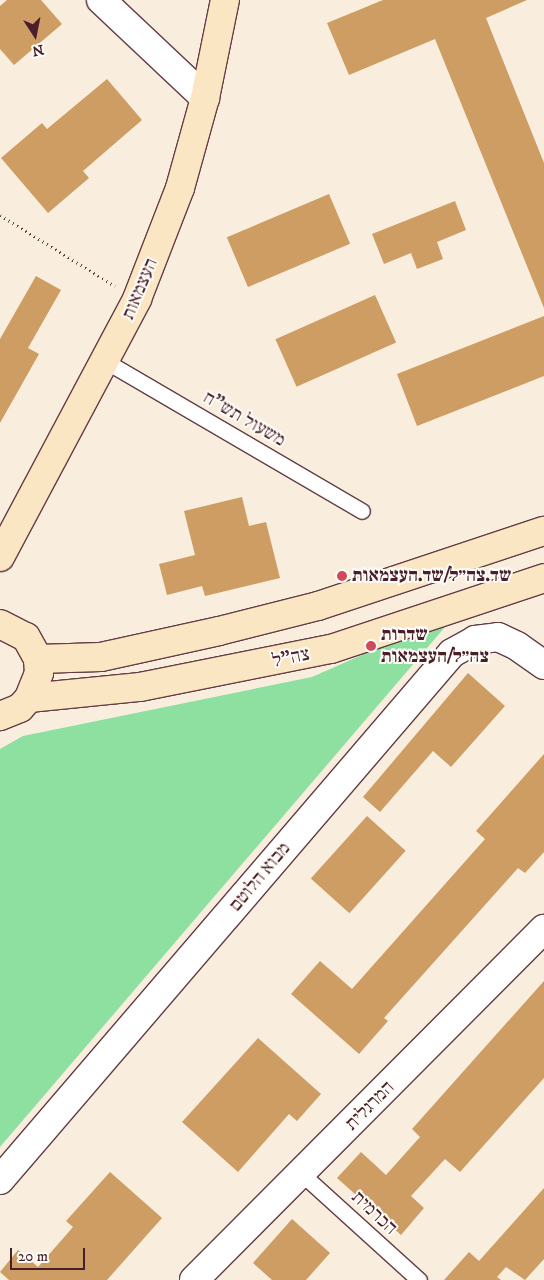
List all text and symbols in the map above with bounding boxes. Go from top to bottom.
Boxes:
north arrow [10,10,60,60]
text: N [31,40,45,60]
street label: העצמאות [117,255,163,323]
street label: משעול תש"ח [199,386,289,452]
place label: שד.צה״ל/שד.העצמאות [352,565,511,587]
marker: שד.צה״ל/שד.העצמאות [336,570,348,582]
place label: שדרות צה״ל/העצמאות [381,624,489,668]
marker: שדרות צה״ל/העצמאות [365,640,377,652]
street label: צה"ל [270,643,312,673]
street label: מבוא הלוטם [224,838,296,916]
street label: המרגלית [341,1077,399,1135]
street label: הכרמית [346,1186,402,1240]
scale bar [12,1238,88,1270]
text: 20 m [18,1247,48,1266]

